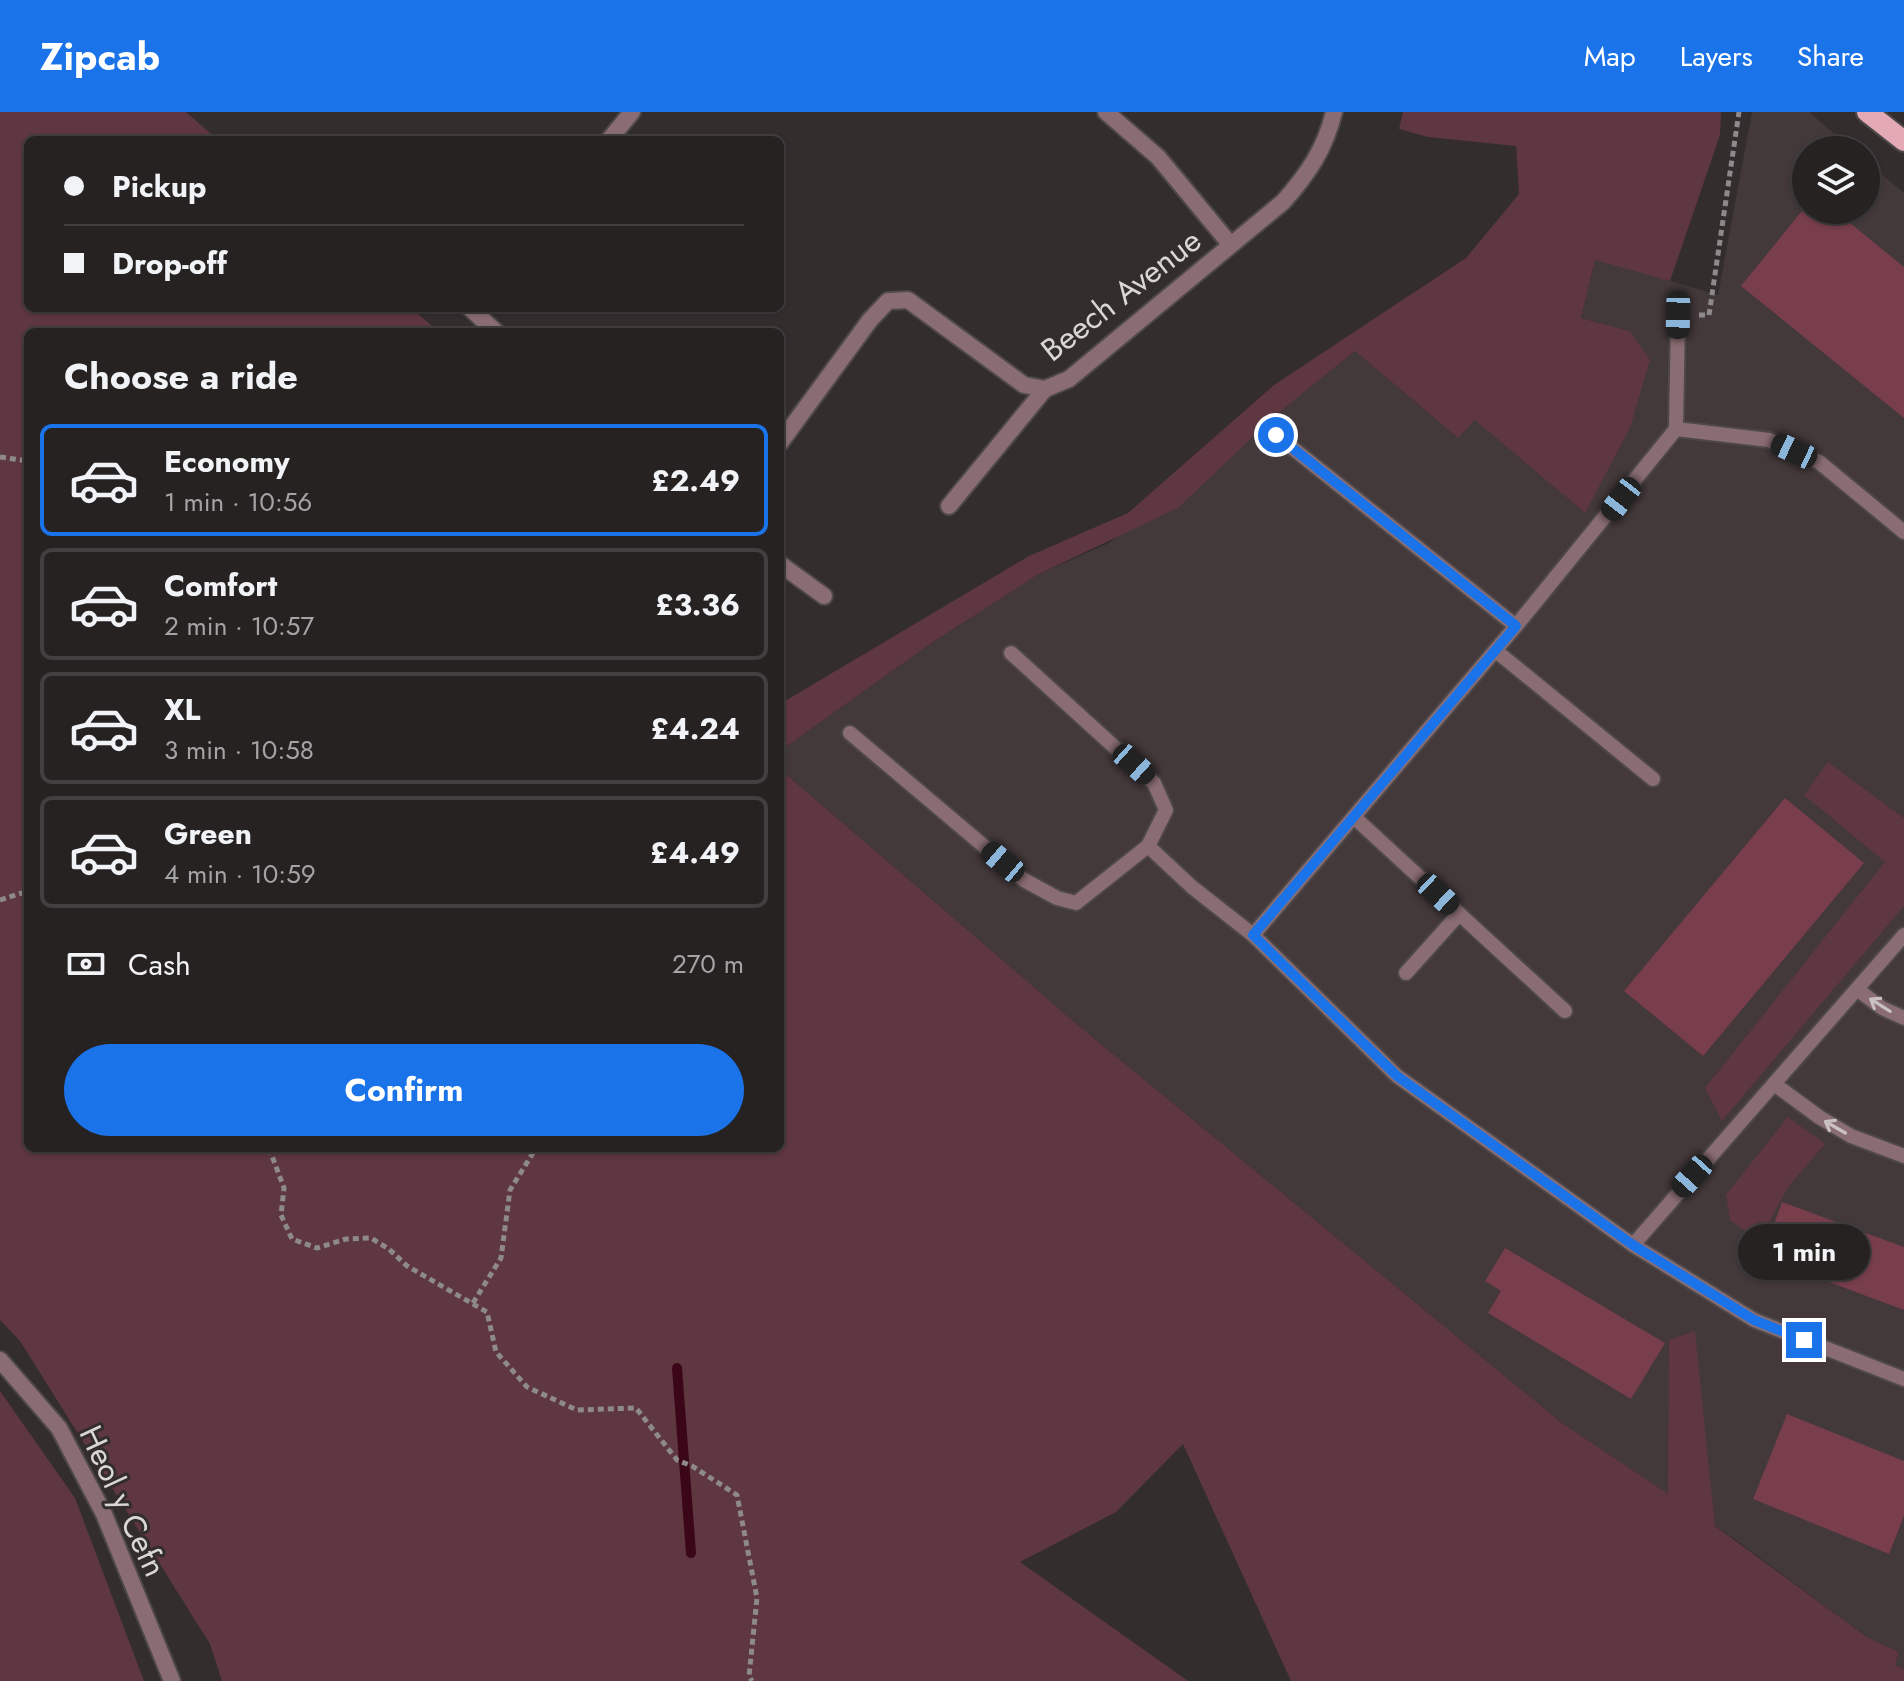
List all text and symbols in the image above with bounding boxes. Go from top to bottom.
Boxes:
text: Zipcab [40,29,160,84]
text: Map [1584,36,1636,77]
text: Layers [1680,36,1753,77]
text: Share [1797,36,1864,77]
map controls [1792,136,1880,224]
button: layers [1792,136,1880,224]
text: Pickup [112,165,207,208]
street label: Beech Avenue [1031,218,1211,372]
text: Drop-off [112,242,227,285]
car [1666,291,1690,339]
text: Choose a ride [64,350,298,402]
route start [1258,417,1294,453]
car [1767,430,1821,472]
text: Economy [164,440,290,483]
icon: car [68,444,140,516]
text: £2.49 [651,459,740,502]
car [1597,473,1645,525]
text: 1 min · 10:56 [164,483,312,521]
text: Comfort [164,564,277,607]
icon: car [68,568,140,640]
text: £3.36 [655,583,740,626]
text: 2 min · 10:57 [164,607,314,645]
text: XL [164,688,200,731]
icon: car [68,692,140,764]
text: £4.24 [650,707,740,750]
text: 3 min · 10:58 [164,731,314,769]
car [1108,739,1160,789]
text: Green [164,812,252,855]
icon: car [68,816,140,888]
text: £4.49 [650,831,740,874]
car [977,837,1029,887]
text: 4 min · 10:59 [164,855,316,893]
car [1412,869,1464,919]
icon: cash [64,942,108,986]
text: Cash [128,943,191,986]
text: 270 m [672,945,744,983]
one-way arrow [1869,997,1892,1013]
button: Confirm [64,1044,744,1136]
one-way arrow [1824,1119,1847,1135]
car [1667,1150,1717,1202]
callout: 1 min [1738,1224,1870,1280]
text: 1 min [1772,1233,1836,1271]
route end [1786,1322,1822,1358]
street label: Heol y Cefn [68,1418,178,1584]

